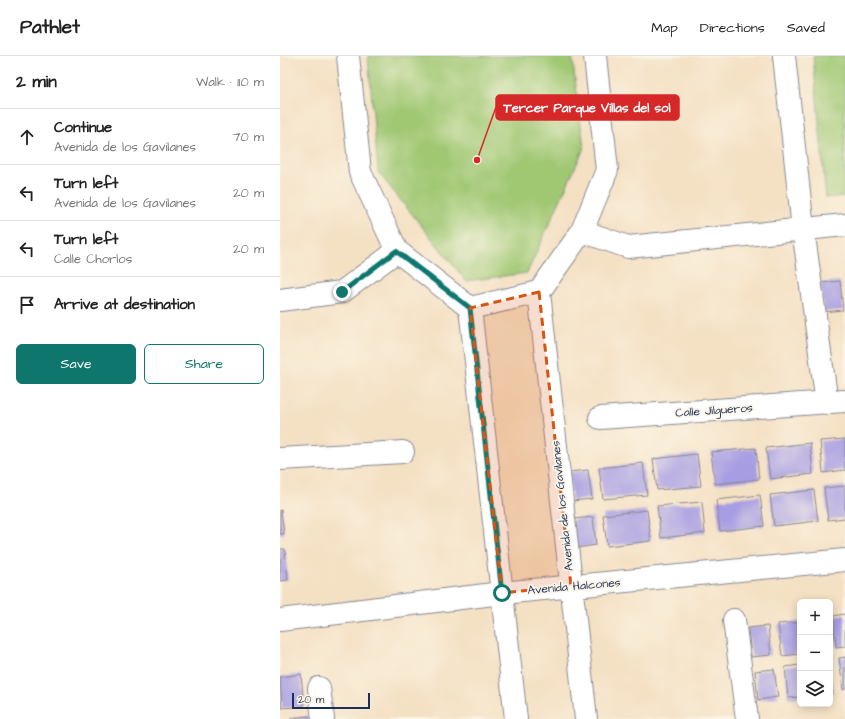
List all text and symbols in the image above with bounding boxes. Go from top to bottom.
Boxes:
text: Pathlet [20,14,80,41]
text: Map [651,18,678,38]
text: Directions [700,18,765,38]
text: Saved [787,18,825,38]
text: 2 min [16,70,57,94]
text: Walk · 110 m [196,73,264,91]
callout: Tercer Parque Villas del sol [496,95,679,120]
text: Tercer Parque Villas del sol [503,99,670,118]
text: Continue [54,117,112,138]
icon: ahead [16,126,38,148]
text: 70 m [232,128,264,146]
text: Avenida de los Gavilanes [54,138,196,156]
text: Turn left [54,173,118,194]
icon: left [16,182,38,204]
text: 20 m [233,184,264,202]
text: Avenida de los Gavilanes [54,194,196,212]
text: Turn left [54,229,118,250]
icon: left [16,238,38,260]
text: 20 m [233,240,264,258]
text: Calle Chorlos [54,250,132,268]
route end [333,283,351,301]
icon: arrive [16,294,38,316]
text: Arrive at destination [54,294,195,315]
button: Save [16,344,136,384]
button: Share [144,344,264,384]
street label: Calle Jilgueros [675,399,754,423]
street label: Avenida de los Gavilanes [547,440,578,572]
street label: Avenida Halcones [527,574,621,599]
route start [493,584,511,602]
map controls [797,599,833,707]
button: + [797,599,833,635]
button: − [797,635,833,671]
button: layers [797,671,833,707]
scale bar [292,691,370,710]
text: 20 m [298,692,324,707]

